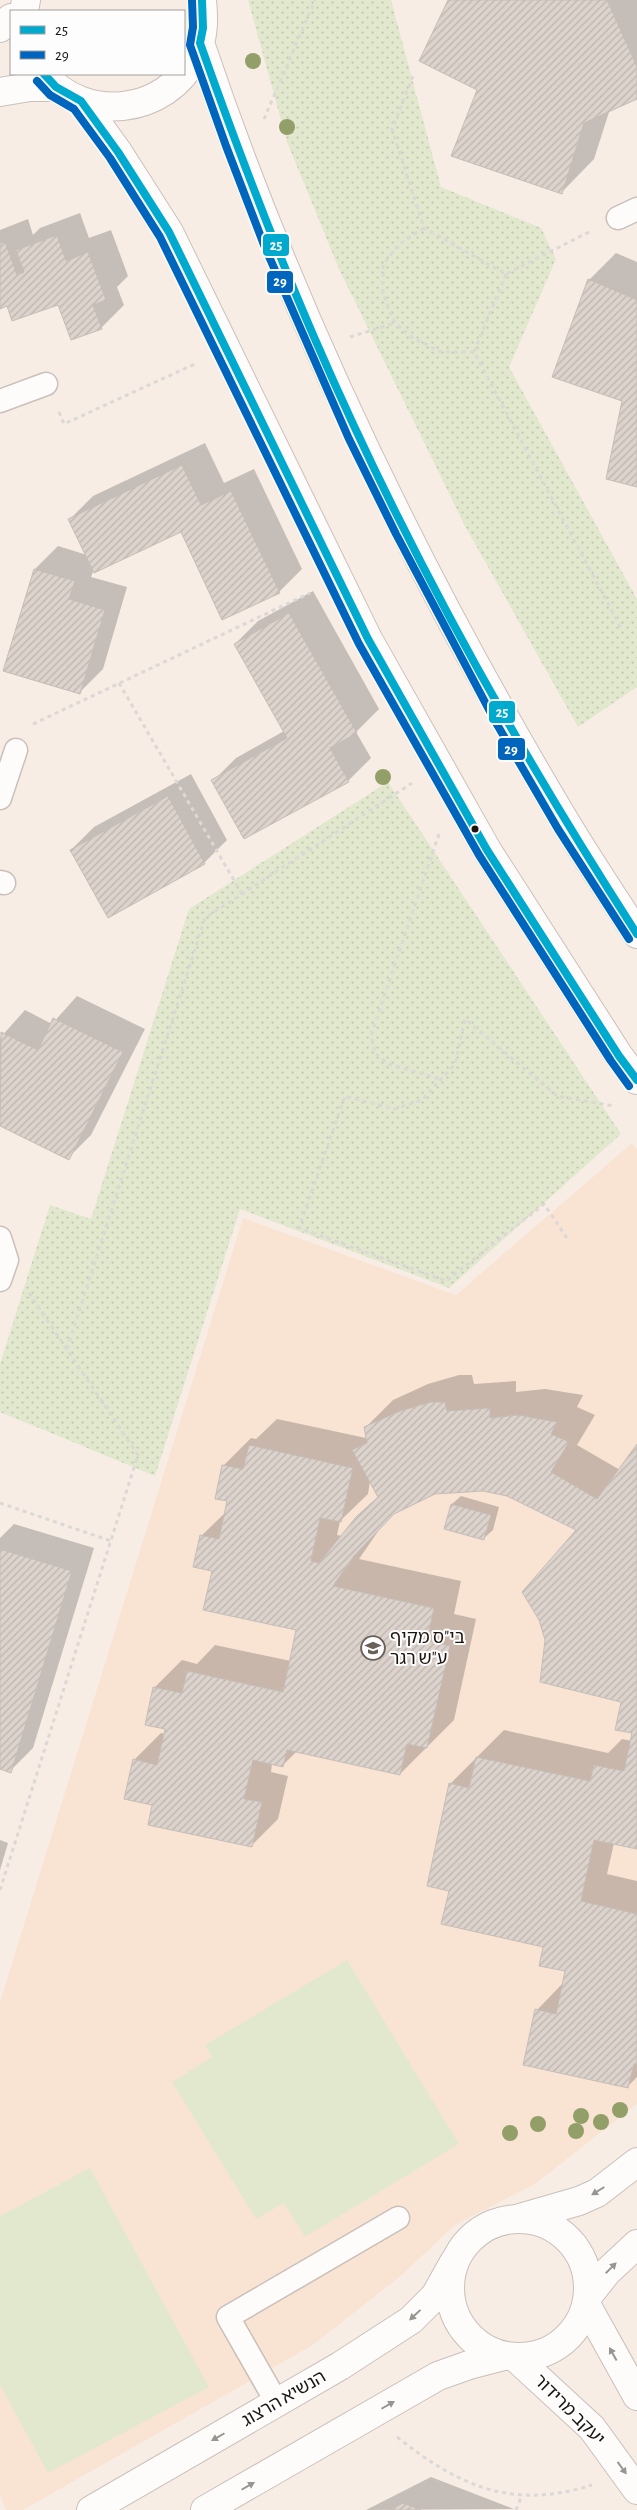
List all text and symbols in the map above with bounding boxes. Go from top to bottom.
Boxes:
legend [10,10,185,75]
text: 25 [55,23,68,38]
text: 29 [55,48,69,63]
line badge: 25 [262,233,290,257]
text: 25 [270,239,282,253]
line badge: 29 [266,270,294,294]
text: 29 [273,275,287,289]
line badge: 25 [488,700,516,724]
text: 25 [496,706,508,720]
line badge: 29 [497,737,526,761]
text: 29 [504,743,518,757]
unlabelled marker [470,824,480,834]
place label: בי"ס מקיף ע"ש רגר [390,1629,465,1668]
school or university icon: בי"ס מקיף ע"ש רגר [360,1635,386,1661]
one-way arrow [591,2187,604,2196]
one-way arrow [605,2263,617,2275]
one-way arrow [410,2309,422,2321]
one-way arrow [609,2346,617,2361]
street label: הנשיא הרצוג [239,2368,329,2430]
street label: יעקב מרידור [530,2371,608,2449]
one-way arrow [382,2400,395,2409]
one-way arrow [211,2432,224,2441]
one-way arrow [617,2461,627,2475]
one-way arrow [241,2481,254,2490]

